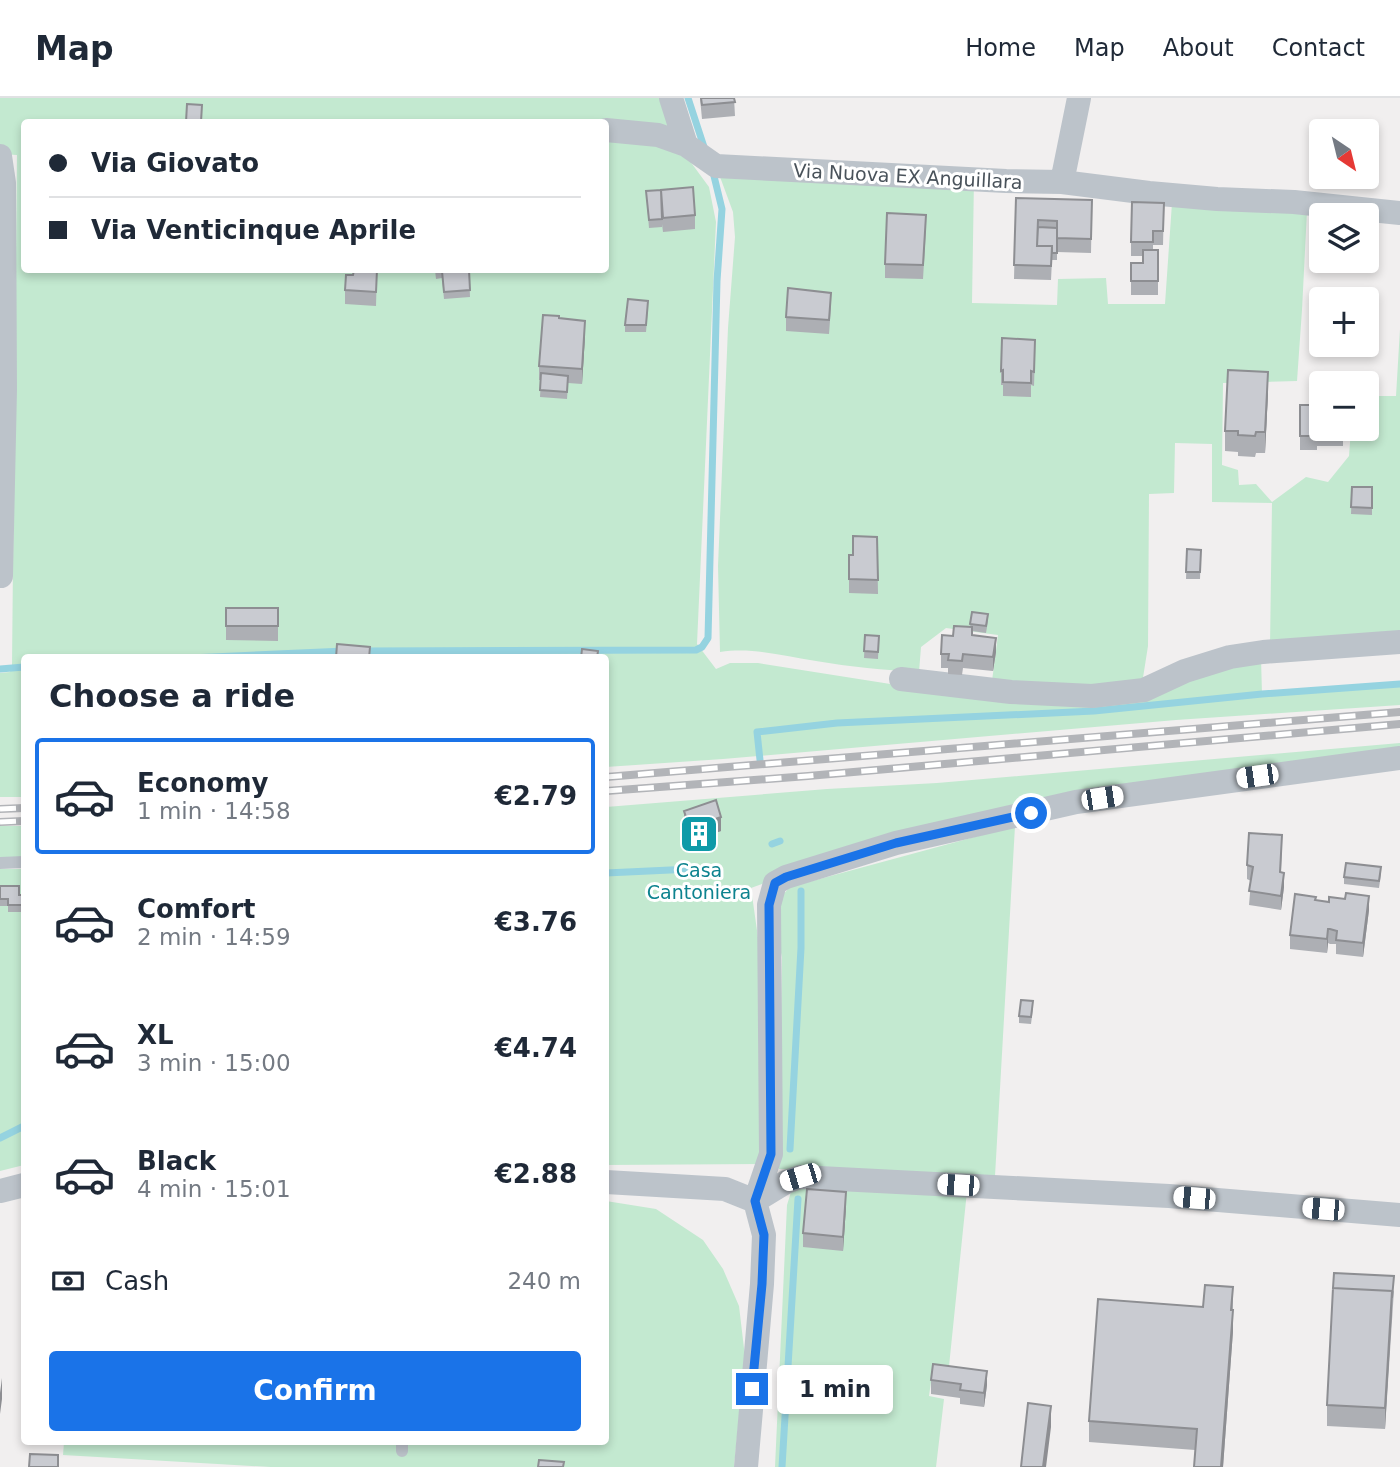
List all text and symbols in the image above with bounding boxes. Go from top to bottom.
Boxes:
text: Map [35,29,114,68]
text: Home [965,34,1036,62]
text: Map [1074,34,1125,62]
text: About [1163,34,1234,62]
text: Contact [1272,34,1365,62]
north arrow [1309,119,1379,189]
map controls [1309,119,1379,441]
text: Via Giovato [91,148,259,178]
street label: Via Nuova EX Anguillara [793,159,1023,193]
button: layers [1309,203,1379,273]
text: Via Venticinque Aprile [91,215,416,245]
button: + [1309,287,1379,357]
button: − [1309,371,1379,441]
text: Choose a ride [49,677,295,715]
car [1235,763,1280,789]
icon: car [53,765,116,828]
text: Economy [137,768,268,798]
text: €2.79 [495,781,577,811]
car [1080,784,1125,812]
route start [1015,797,1047,829]
text: 1 min · 14:58 [137,798,291,824]
building icon: Casa Cantoniera [678,813,720,855]
place label: Casa Cantoniera [647,859,751,903]
icon: car [53,891,116,954]
text: Comfort [137,894,255,924]
text: €3.76 [495,907,577,937]
text: 2 min · 14:59 [137,924,291,950]
icon: car [53,1017,116,1080]
text: XL [137,1020,174,1050]
text: €4.74 [495,1033,577,1063]
text: 3 min · 15:00 [137,1050,291,1076]
icon: car [53,1143,116,1206]
text: Black [137,1146,216,1176]
text: €2.88 [495,1159,577,1189]
car [777,1161,824,1193]
car [937,1173,980,1197]
text: 4 min · 15:01 [137,1176,291,1202]
car [1173,1186,1216,1210]
car [1302,1197,1345,1221]
icon: cash [49,1262,87,1300]
text: Cash [105,1266,169,1296]
text: 240 m [507,1268,581,1294]
button: Confirm [49,1351,581,1431]
callout: 1 min [776,1364,892,1414]
route end [736,1373,768,1405]
text: 1 min [799,1376,871,1402]

